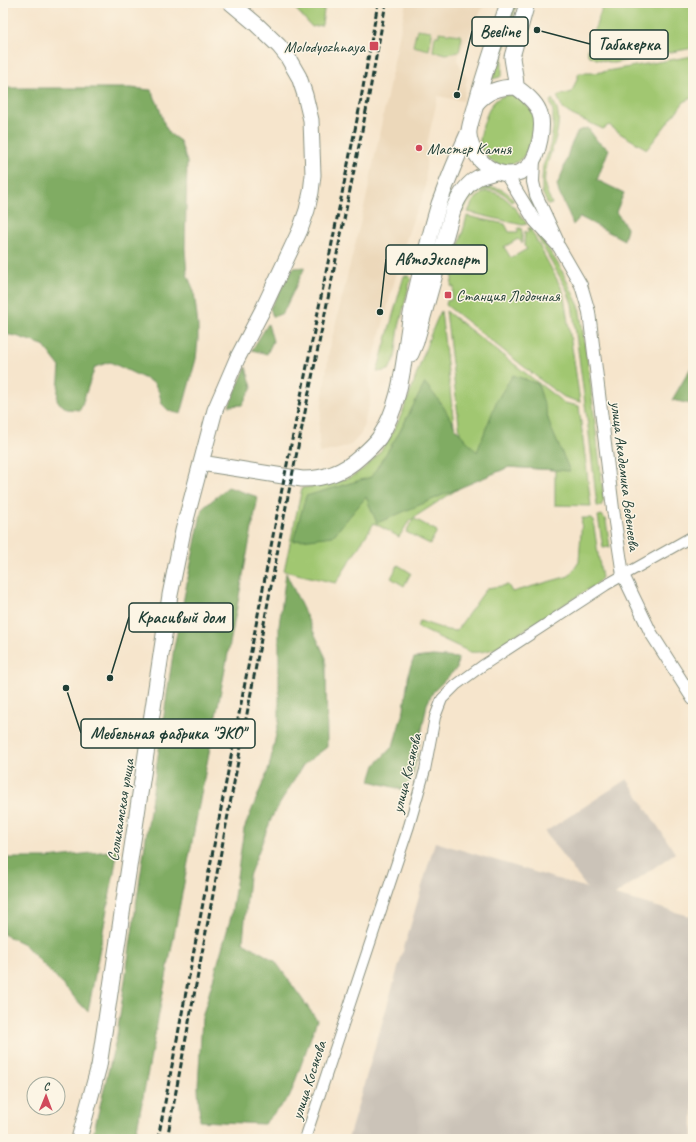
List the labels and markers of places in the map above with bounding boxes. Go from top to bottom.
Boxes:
callout: Beeline [472,17,528,46]
callout: Табакерка [590,30,668,59]
place label: Molodyozhnaya [284,37,367,57]
marker: Molodyozhnaya [368,40,380,52]
place label: Мастер Камня [427,139,512,159]
marker: Мастер Камня [414,143,424,153]
callout: АвтоЭксперт [386,245,487,274]
place label: Станция Лодочная [456,286,561,306]
marker: Станция Лодочная [443,290,453,300]
callout: Красивый дом [129,603,233,632]
callout: Мебельная фабрика "ЭКО" [81,719,255,748]

